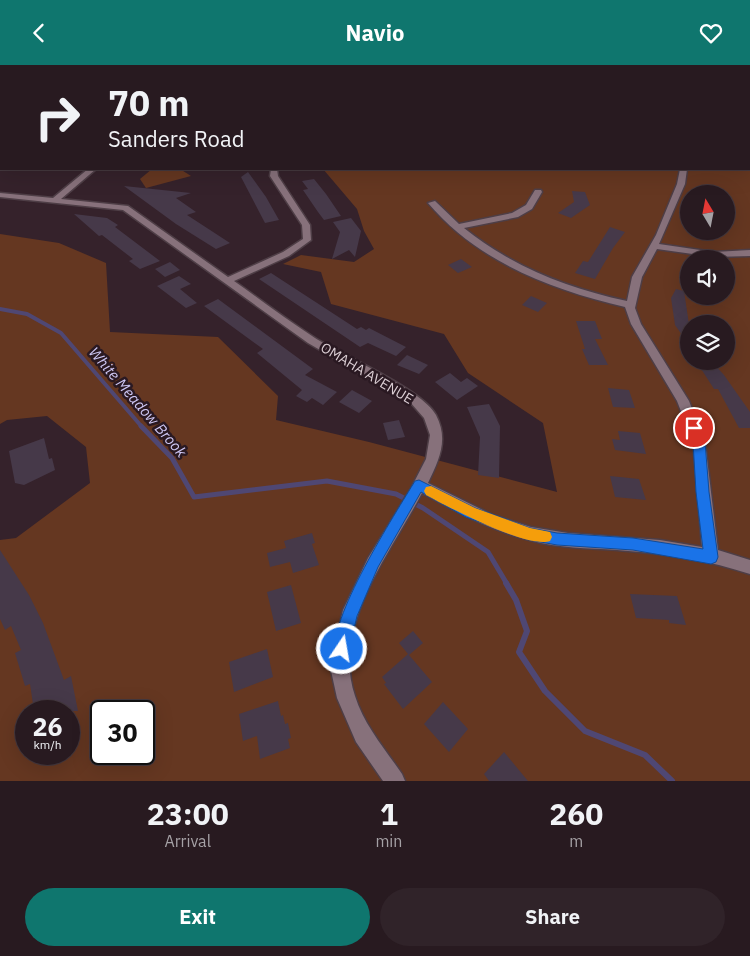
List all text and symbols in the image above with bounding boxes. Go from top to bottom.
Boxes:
text: Navio [346,18,404,47]
icon: back [25,19,53,47]
icon: heart [697,19,725,47]
text: 70 m [108,80,190,126]
icon: right [25,85,90,150]
text: Sanders Road [108,124,244,153]
north arrow [680,185,735,240]
map controls [680,185,735,370]
button: sound [680,250,735,305]
button: layers [680,315,735,370]
street label: OMAHA AVENUE [317,338,417,408]
water label: White Meadow Brook [85,343,191,461]
pin [673,407,715,449]
icon: arrive [680,414,708,442]
position arrow [315,622,367,674]
speed limit sign: 30 [90,700,155,765]
text: 26 [32,710,63,743]
text: km/h [33,737,62,752]
text: 23:00 [147,794,229,833]
text: 1 [380,794,398,833]
text: 260 [549,794,603,833]
text: Arrival [164,831,211,851]
text: min [375,831,402,851]
text: m [569,831,583,851]
button: Exit [25,888,370,946]
button: Share [380,888,725,946]

